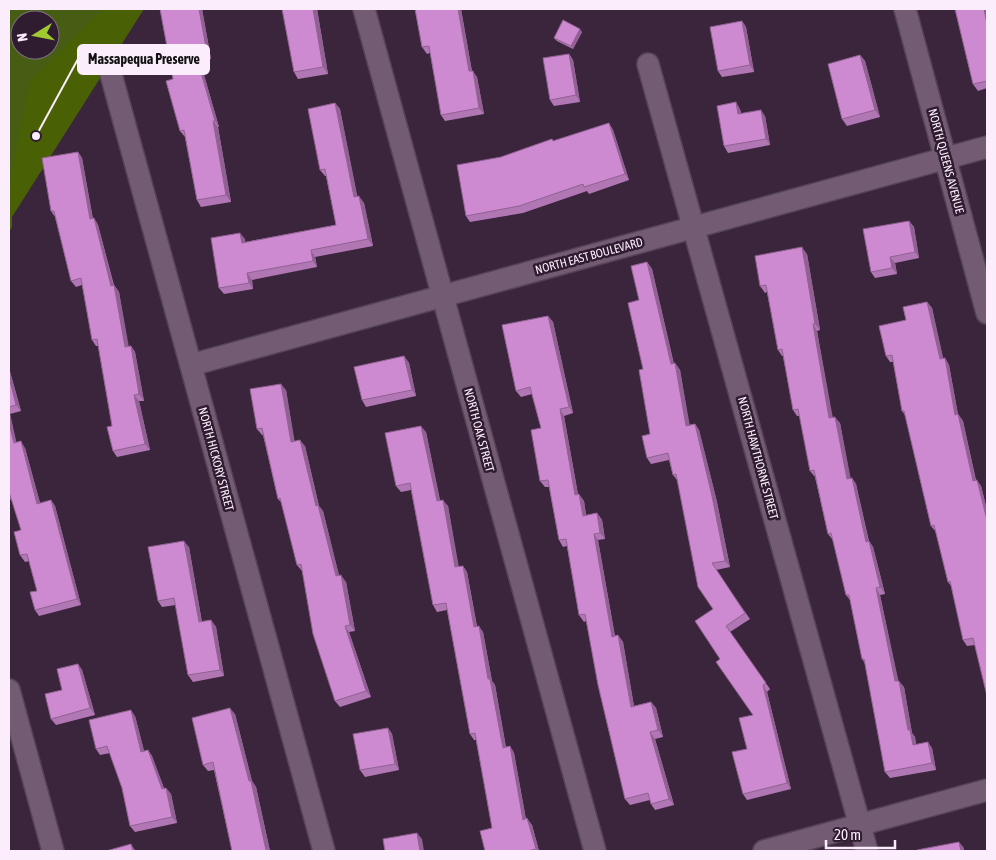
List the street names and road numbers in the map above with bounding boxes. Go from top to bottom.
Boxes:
street label: NORTH QUEENS AVENUE [925,107,967,215]
street label: NORTH EAST BOULEVARD [534,235,645,277]
street label: NORTH OAK STREET [461,387,497,474]
street label: NORTH HAWTHORNE STREET [735,395,781,521]
street label: NORTH HICKORY STREET [195,406,237,513]

